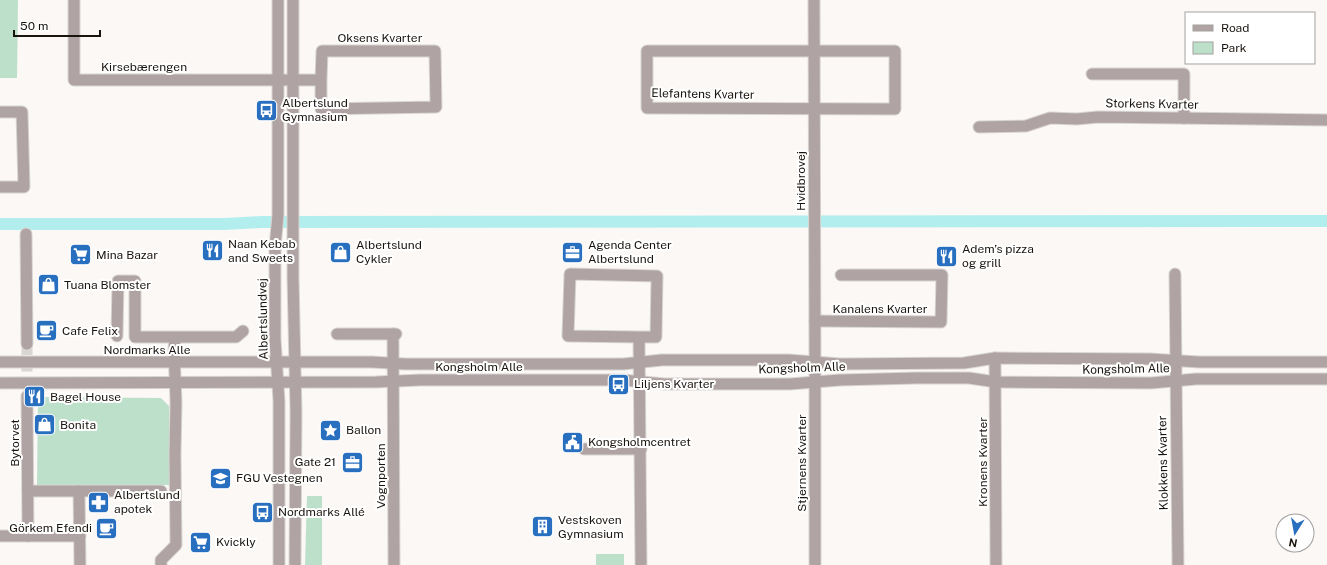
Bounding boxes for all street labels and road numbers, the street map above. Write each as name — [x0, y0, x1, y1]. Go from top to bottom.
street label: Oksens Kvarter — [338, 31, 423, 45]
street label: Kirsebærengen — [101, 60, 187, 74]
street label: Elefantens Kvarter — [651, 86, 755, 102]
street label: Storkens Kvarter — [1105, 96, 1199, 112]
street label: Hvidbrovej — [794, 151, 808, 211]
street label: Albertslundvej — [255, 278, 271, 360]
street label: Kanalens Kvarter — [833, 302, 928, 316]
street label: Nordmarks Alle — [104, 343, 191, 357]
street label: Kongsholm Alle — [758, 359, 846, 377]
street label: Kongsholm Alle — [435, 360, 523, 374]
street label: Kongsholm Alle — [1082, 361, 1170, 377]
street label: Stjernens Kvarter — [795, 414, 809, 512]
street label: Klokkens Kvarter — [1155, 415, 1171, 511]
street label: Kronens Kvarter — [976, 417, 990, 507]
street label: Bytorvet — [8, 419, 22, 467]
street label: Vognporten — [374, 443, 388, 509]

